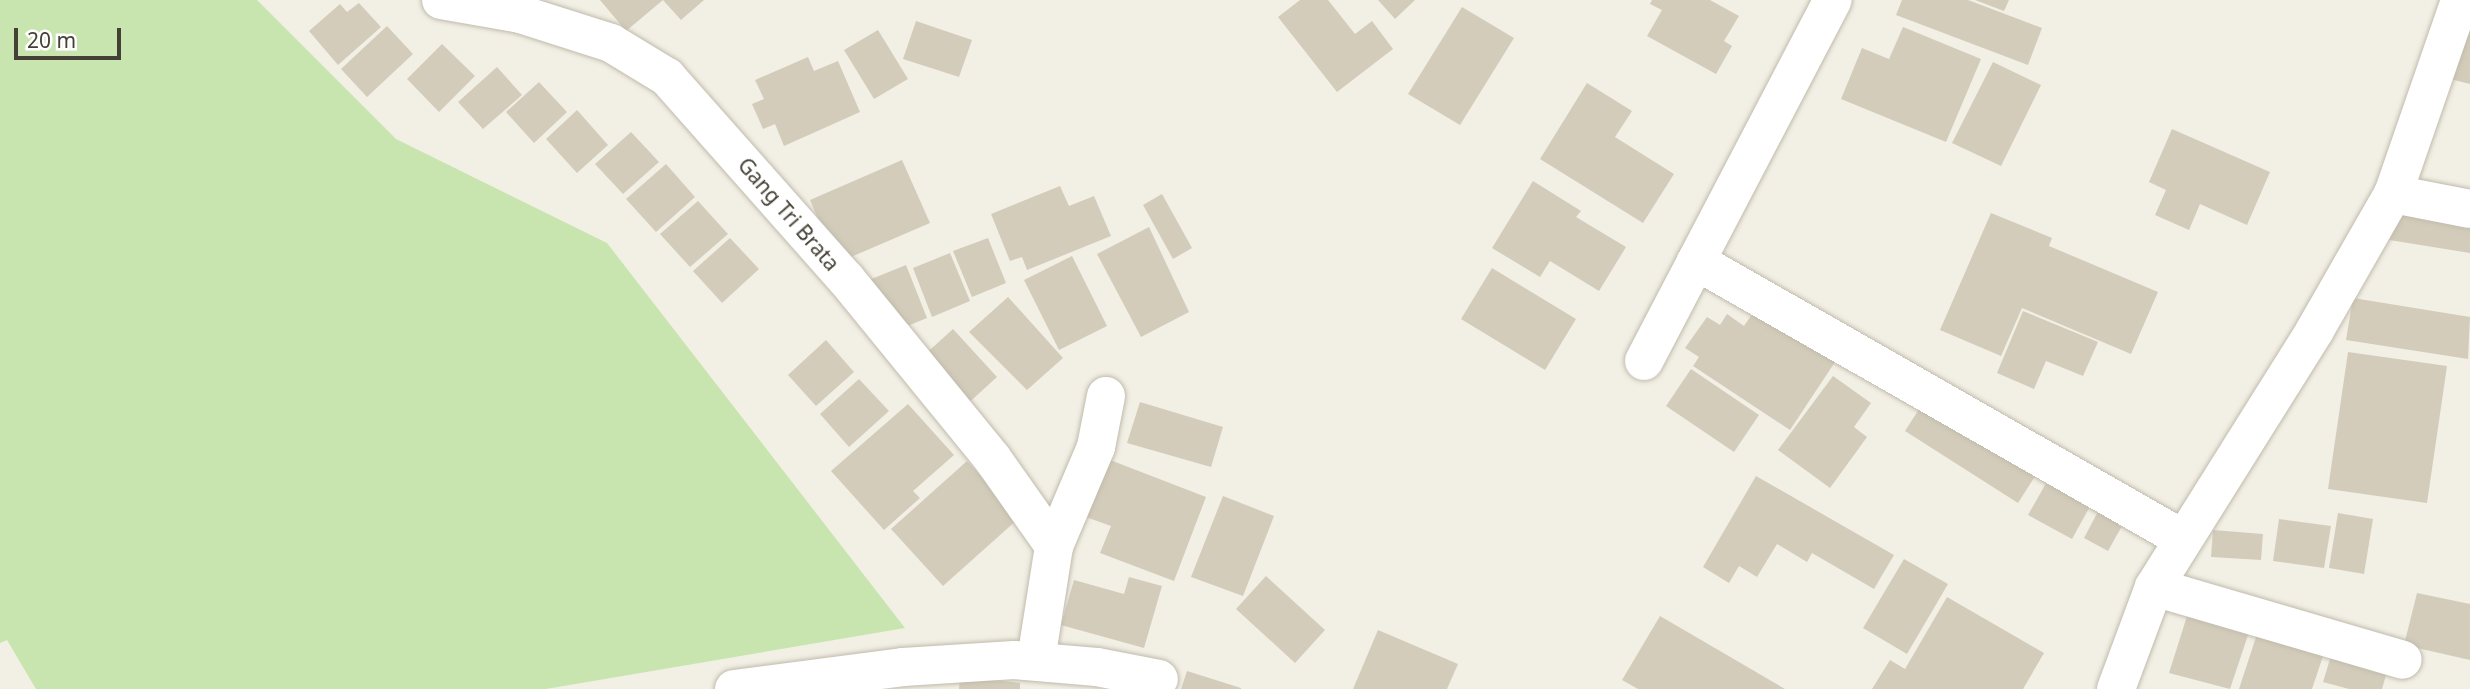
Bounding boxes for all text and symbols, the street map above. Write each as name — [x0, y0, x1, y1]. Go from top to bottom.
scale bar — [18, 14, 124, 58]
text: 20 m — [27, 26, 76, 54]
street label: Gang Tri Brata — [733, 152, 845, 276]

